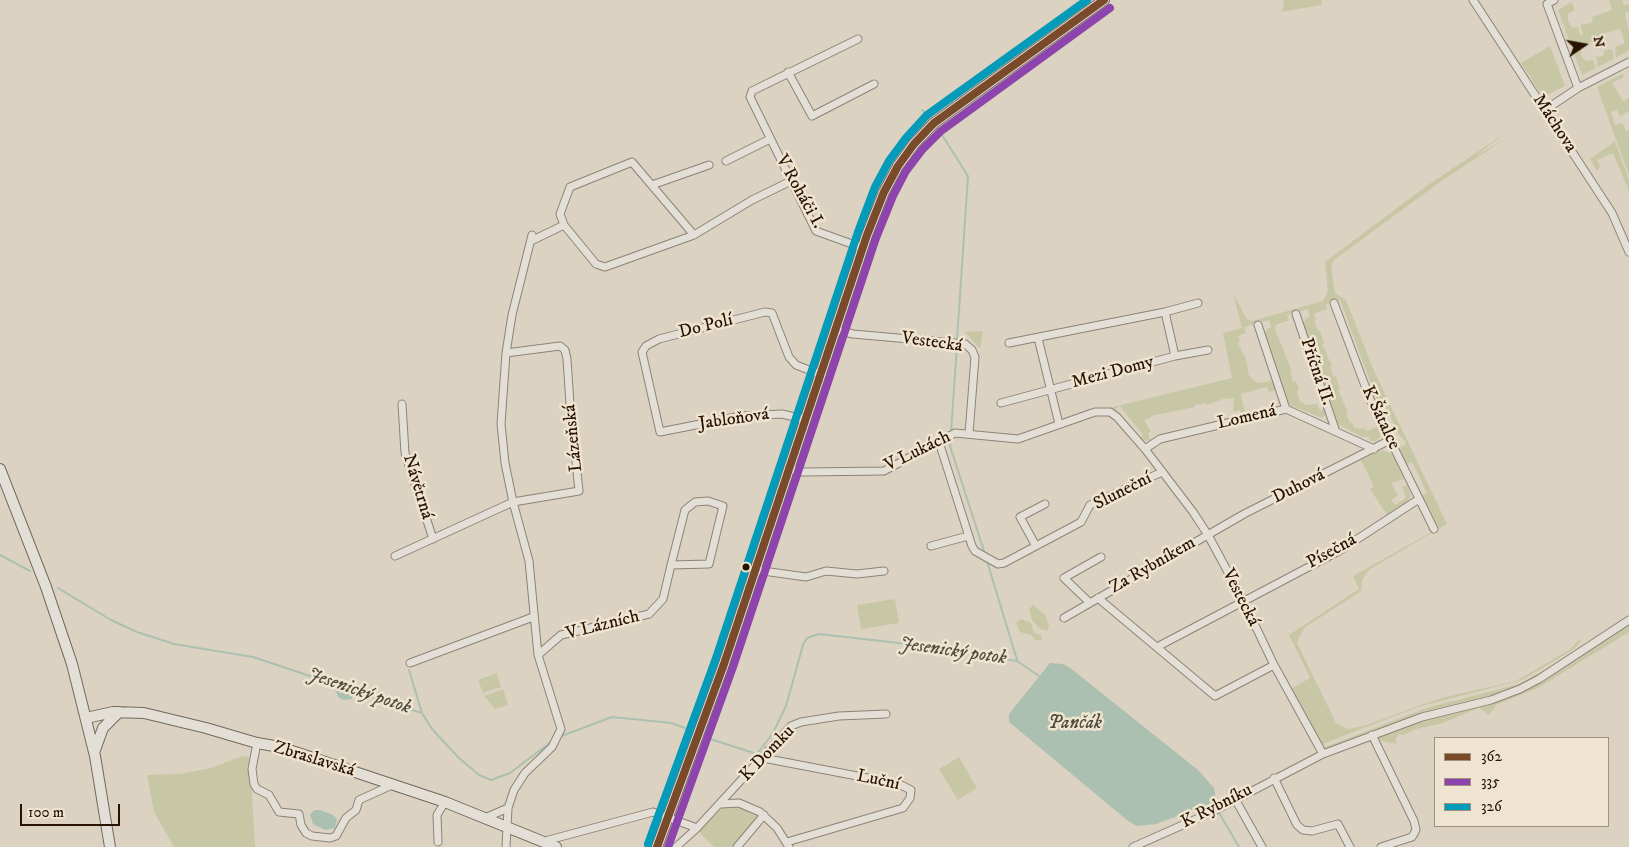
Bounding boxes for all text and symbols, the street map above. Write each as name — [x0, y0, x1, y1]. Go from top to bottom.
north arrow — [1559, 20, 1609, 70]
text: N — [1589, 34, 1609, 49]
street label: Máchova — [1527, 91, 1581, 157]
street label: V Roháči I. — [770, 151, 828, 233]
street label: Do Polí — [677, 310, 735, 344]
street label: Vestecká — [900, 328, 964, 358]
street label: Příčná II. — [1294, 336, 1338, 408]
street label: Mezi Domy — [1070, 352, 1156, 394]
street label: K Šátalce — [1356, 383, 1404, 453]
street label: Lomená — [1215, 401, 1279, 435]
street label: Lázeňská — [560, 403, 588, 473]
street label: Jabloňová — [698, 404, 770, 436]
street label: V Lukách — [882, 427, 954, 477]
street label: Návětrná — [397, 452, 437, 522]
street label: Duhová — [1269, 465, 1329, 509]
street label: Sluneční — [1090, 468, 1156, 516]
street label: Písečná — [1303, 530, 1361, 574]
street label: Za Rybníkem — [1106, 533, 1200, 599]
unlabelled marker — [741, 562, 751, 572]
street label: Vestecká — [1216, 566, 1264, 630]
street label: V Lázních — [564, 606, 642, 646]
water label: Jesenický potok — [898, 633, 1008, 671]
water label: Jesenický potok — [304, 664, 414, 720]
water label: Pančák — [1048, 713, 1102, 735]
street label: K Domku — [736, 721, 800, 787]
street label: Zbraslavská — [271, 737, 357, 783]
legend — [1434, 737, 1609, 827]
text: 362 — [1481, 747, 1502, 766]
street label: Luční — [854, 766, 902, 796]
text: 335 — [1481, 772, 1500, 791]
street label: K Rybníku — [1178, 780, 1256, 834]
scale bar — [22, 794, 122, 826]
text: 326 — [1481, 797, 1502, 816]
text: 100 m — [28, 803, 64, 822]

